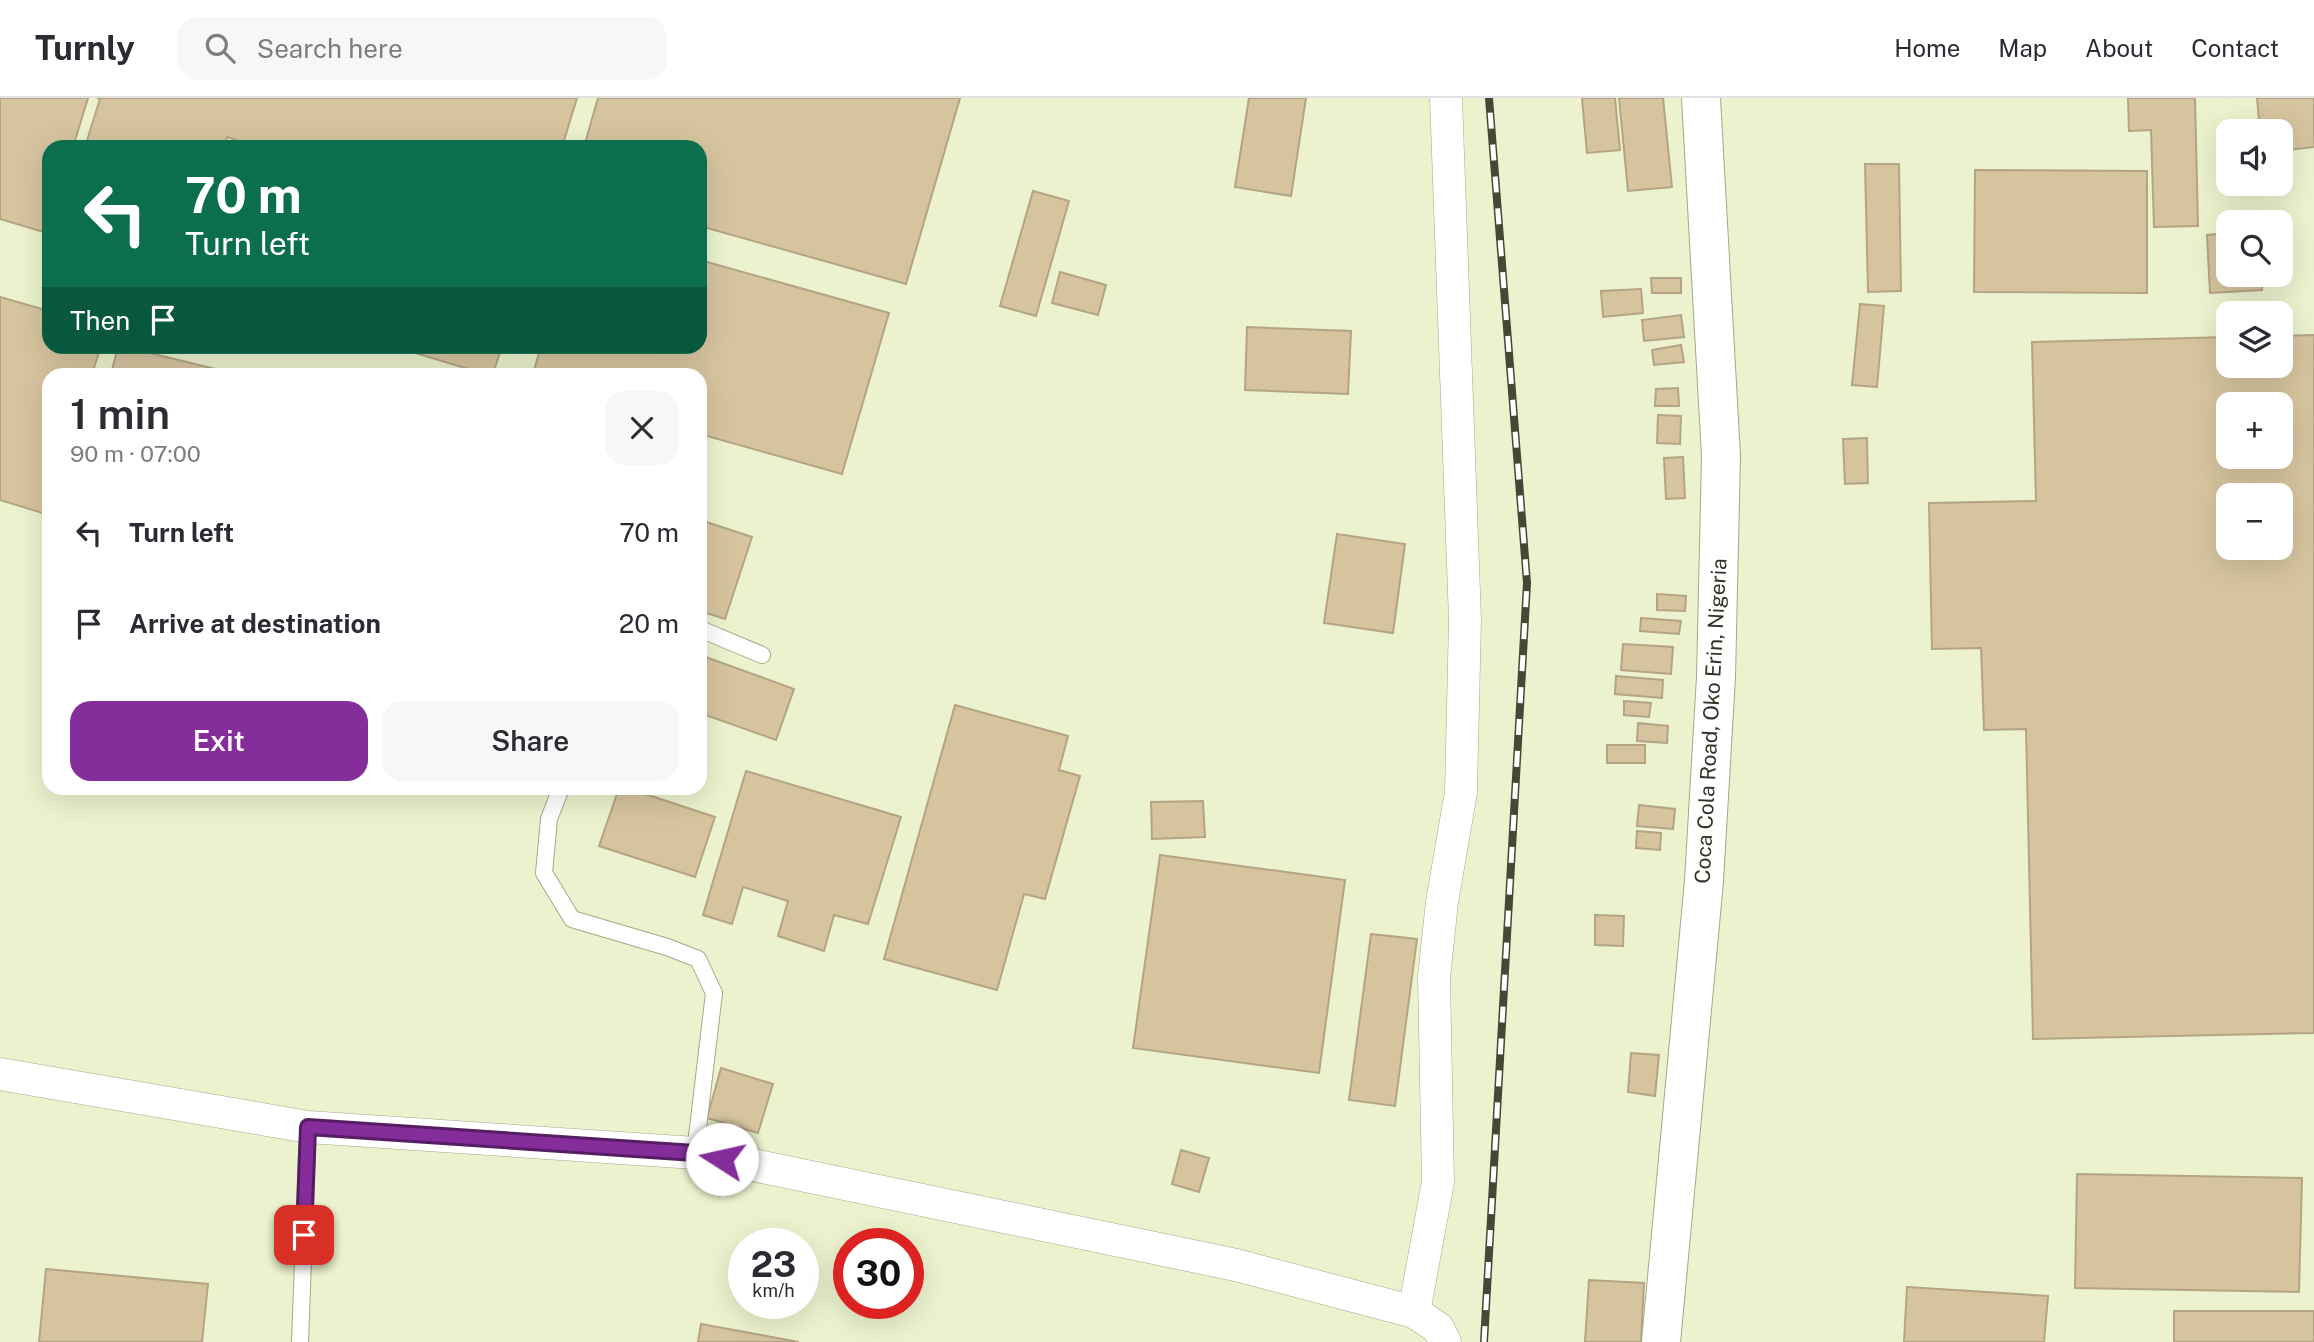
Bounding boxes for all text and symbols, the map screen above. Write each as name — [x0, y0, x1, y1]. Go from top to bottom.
search box — [177, 17, 667, 80]
text: Turnly — [35, 29, 135, 67]
icon: search — [201, 29, 239, 67]
text: Search here — [257, 33, 403, 64]
text: Home — [1894, 34, 1960, 62]
text: Map — [1998, 34, 2047, 62]
text: About — [2085, 34, 2153, 62]
text: Contact — [2191, 34, 2279, 62]
map controls — [2216, 119, 2293, 560]
button: sound — [2216, 119, 2293, 196]
text: 70 m — [185, 166, 302, 224]
icon: left — [70, 168, 161, 259]
button: search — [2216, 210, 2293, 287]
text: Turn left — [185, 225, 310, 262]
icon: arrive — [144, 301, 182, 339]
button: layers — [2216, 301, 2293, 378]
text: Then — [70, 305, 130, 336]
text: 1 min — [70, 389, 170, 438]
button: close — [605, 391, 679, 465]
button: + — [2216, 392, 2293, 469]
text: 90 m · 07:00 — [70, 440, 201, 467]
button: − — [2216, 483, 2293, 560]
icon: left — [70, 514, 108, 552]
text: Turn left — [129, 517, 234, 548]
text: 70 m — [619, 517, 679, 548]
street label: Coca Cola Road, Oko Erin, Nigeria — [1689, 558, 1732, 884]
icon: arrive — [70, 605, 108, 643]
text: Arrive at destination — [129, 608, 381, 639]
text: 20 m — [619, 608, 679, 639]
button: Exit — [70, 701, 368, 781]
button: Share — [382, 701, 679, 781]
position arrow — [685, 1122, 759, 1196]
pin — [274, 1205, 334, 1265]
icon: arrive — [285, 1216, 323, 1254]
speed limit sign: 30 — [833, 1228, 924, 1319]
text: 23 — [751, 1244, 796, 1285]
text: km/h — [752, 1280, 795, 1301]

